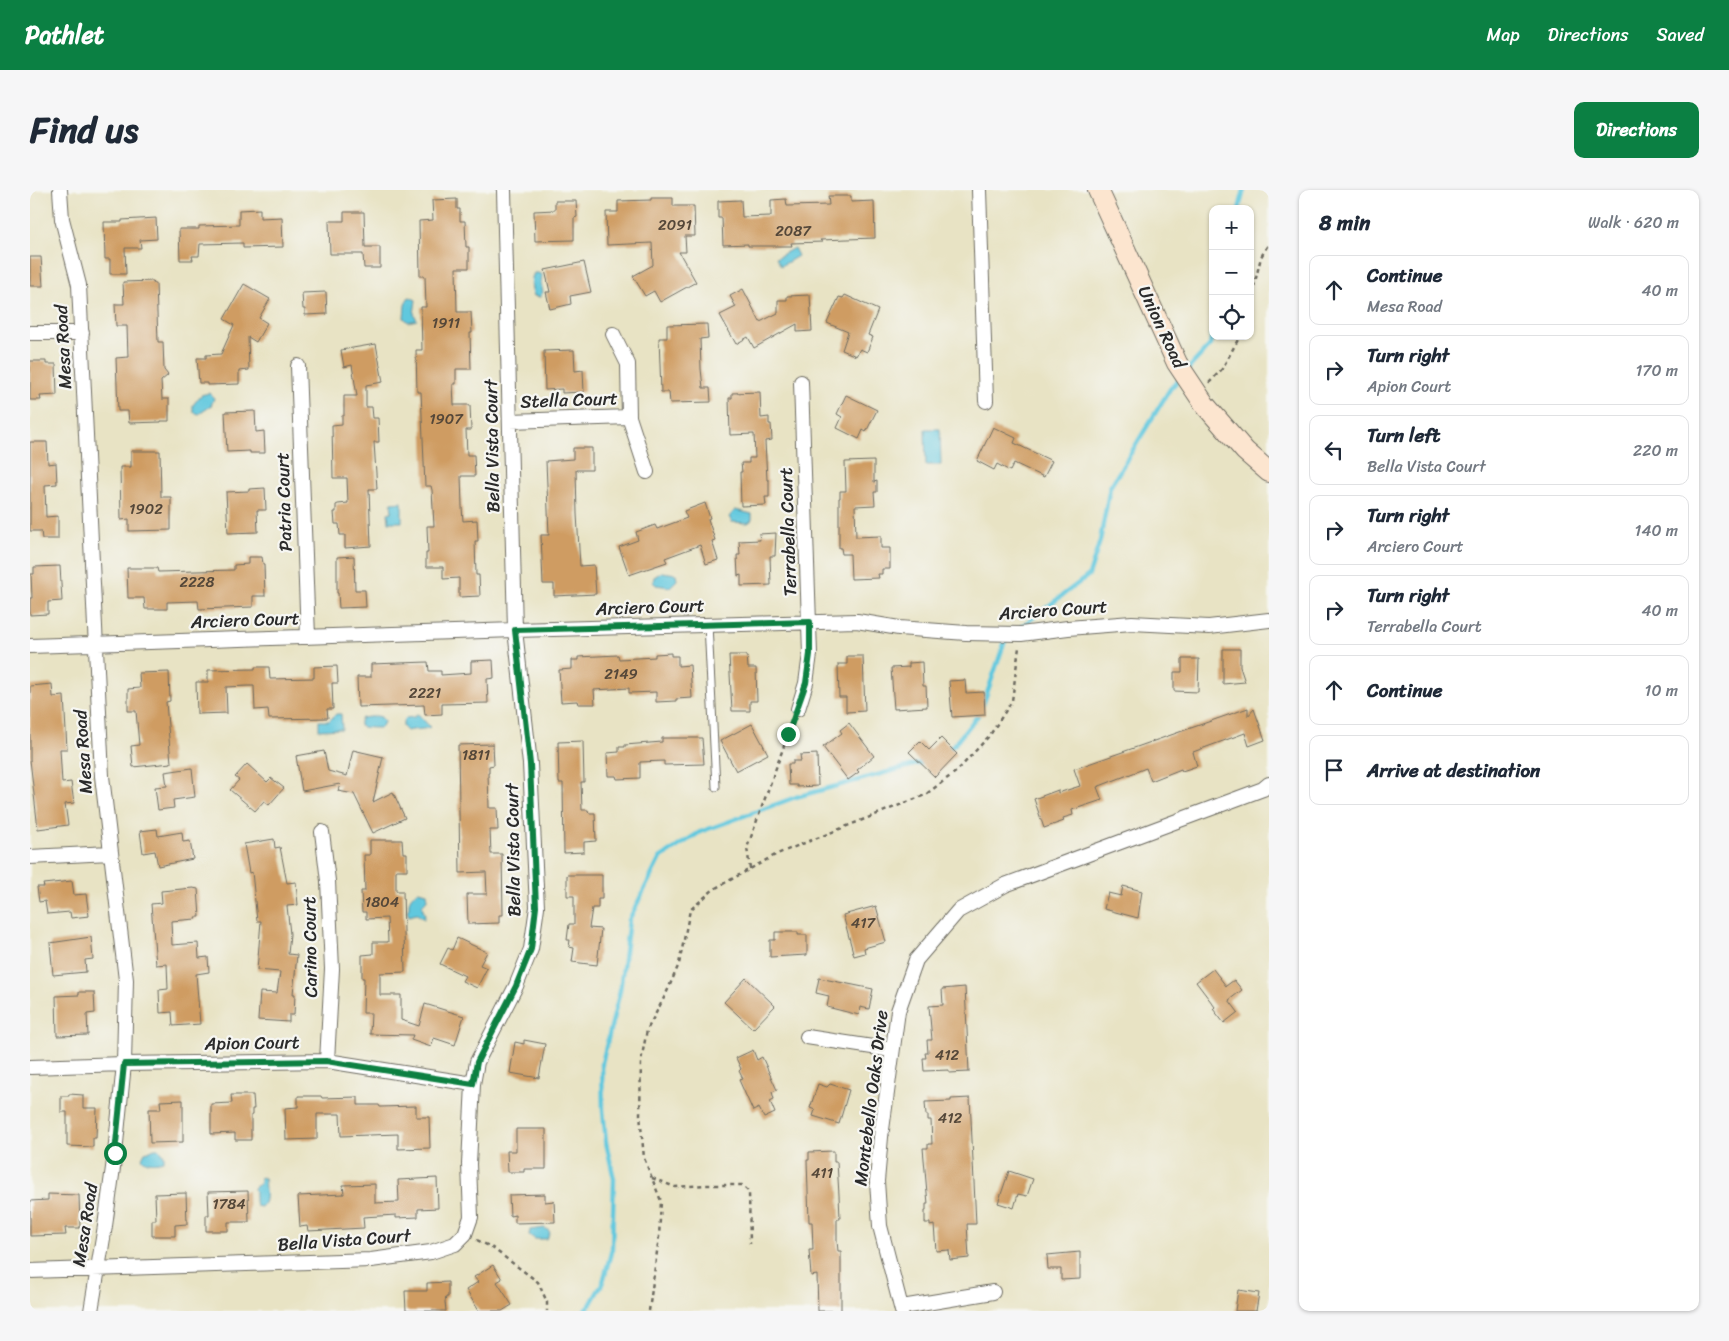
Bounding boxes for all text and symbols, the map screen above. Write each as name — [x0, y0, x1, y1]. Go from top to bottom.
text: Pathlet — [25, 14, 104, 56]
text: Map — [1487, 19, 1520, 51]
text: Directions — [1548, 19, 1629, 51]
text: Saved — [1657, 19, 1704, 51]
text: Find us — [30, 99, 138, 161]
button: Directions — [1574, 102, 1699, 158]
text: 8 min — [1319, 204, 1370, 242]
map controls — [1209, 205, 1254, 340]
button: + — [1209, 205, 1254, 250]
text: Walk · 620 m — [1588, 208, 1679, 237]
house number: 2091 — [658, 212, 692, 238]
house number: 2087 — [775, 218, 812, 244]
button: − — [1209, 250, 1254, 295]
text: Continue — [1367, 259, 1443, 292]
icon: ahead — [1320, 276, 1348, 304]
text: 40 m — [1641, 276, 1678, 305]
street label: Union Road — [1129, 280, 1196, 375]
text: Mesa Road — [1367, 292, 1442, 321]
button: locate — [1209, 295, 1254, 340]
street label: Mesa Road — [45, 303, 81, 390]
house number: 1911 — [432, 310, 460, 336]
text: Turn right — [1367, 339, 1449, 372]
icon: right — [1320, 356, 1348, 384]
text: 170 m — [1635, 356, 1678, 385]
text: Apion Court — [1367, 372, 1451, 401]
street label: Bella Vista Court — [475, 378, 509, 513]
street label: Stella Court — [520, 382, 618, 418]
house number: 1907 — [429, 406, 464, 432]
text: Turn left — [1367, 419, 1440, 452]
icon: left — [1320, 436, 1348, 464]
text: 220 m — [1633, 436, 1678, 465]
street label: Patria Court — [266, 452, 302, 552]
text: Bella Vista Court — [1367, 452, 1486, 481]
street label: Terrabella Court — [770, 467, 806, 597]
house number: 1902 — [129, 496, 163, 522]
text: Turn right — [1367, 499, 1449, 532]
icon: right — [1320, 516, 1348, 544]
text: 140 m — [1635, 516, 1678, 545]
text: Arciero Court — [1367, 532, 1464, 561]
house number: 2228 — [179, 569, 215, 595]
text: Turn right — [1367, 579, 1449, 612]
street label: Arciero Court — [594, 589, 705, 625]
street label: Arciero Court — [997, 590, 1108, 630]
icon: right — [1320, 596, 1348, 624]
text: 40 m — [1641, 596, 1678, 625]
street label: Arciero Court — [189, 602, 300, 638]
text: Terrabella Court — [1367, 612, 1482, 641]
house number: 2149 — [604, 661, 638, 687]
text: Continue — [1367, 674, 1443, 707]
icon: ahead — [1320, 676, 1348, 704]
text: 10 m — [1645, 676, 1678, 705]
house number: 2221 — [409, 680, 441, 706]
street label: Mesa Road — [64, 707, 102, 795]
route end — [777, 723, 800, 746]
house number: 1811 — [462, 742, 490, 768]
text: Arrive at destination — [1367, 754, 1540, 787]
icon: arrive — [1320, 756, 1348, 784]
street label: Bella Vista Court — [496, 782, 530, 917]
house number: 1804 — [365, 889, 399, 915]
street label: Carino Court — [293, 896, 327, 998]
house number: 417 — [851, 910, 877, 936]
street label: Montebello Oaks Drive — [844, 1008, 898, 1188]
street label: Apion Court — [203, 1026, 300, 1060]
house number: 412 — [935, 1042, 960, 1068]
house number: 412 — [938, 1105, 963, 1131]
route start — [104, 1142, 127, 1165]
house number: 411 — [811, 1160, 833, 1186]
street label: Mesa Road — [63, 1179, 108, 1269]
house number: 1784 — [212, 1191, 246, 1217]
street label: Bella Vista Court — [276, 1219, 412, 1261]

